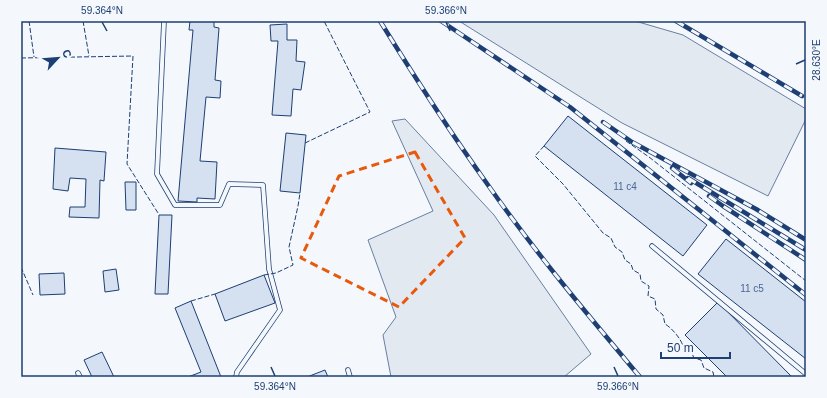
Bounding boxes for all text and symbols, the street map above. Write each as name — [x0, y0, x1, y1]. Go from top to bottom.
text: 59.364°N — [81, 5, 123, 16]
text: 59.366°N — [425, 5, 467, 16]
north arrow — [38, 38, 78, 78]
text: 28.630°E — [811, 39, 822, 81]
text: С — [60, 47, 74, 60]
house number: 11 с4 — [613, 181, 637, 192]
house number: 11 с5 — [740, 283, 764, 294]
scale bar — [661, 334, 730, 360]
text: 50 m — [667, 341, 694, 355]
text: 59.364°N — [254, 381, 296, 392]
text: 59.366°N — [597, 381, 639, 392]

